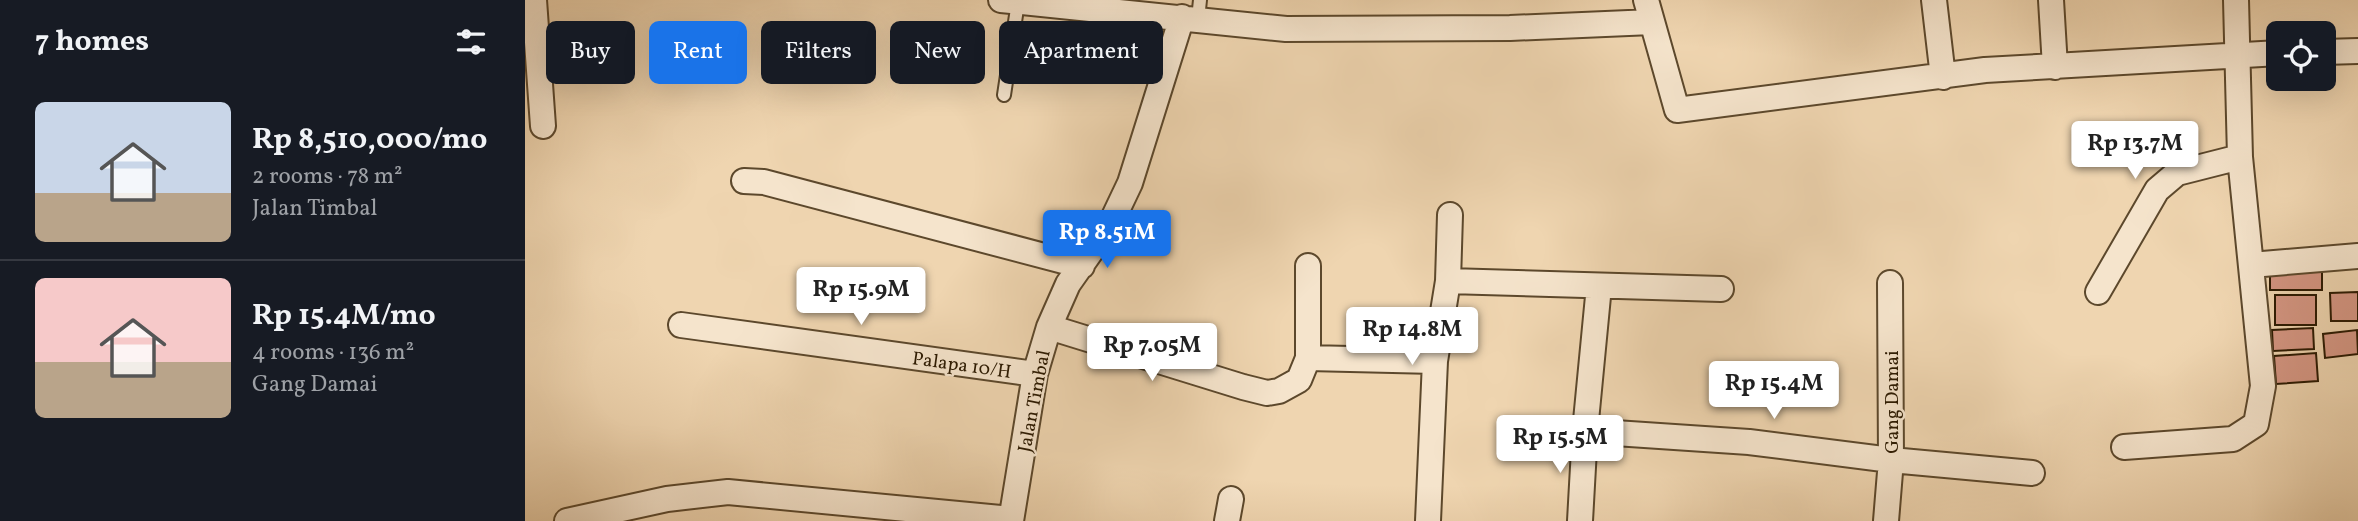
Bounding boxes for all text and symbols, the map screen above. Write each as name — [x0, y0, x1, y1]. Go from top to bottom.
text: 7 homes — [35, 21, 149, 63]
chip: Buy — [546, 21, 635, 84]
chip: Rent — [649, 21, 747, 84]
chip: Filters — [761, 21, 876, 84]
chip: New — [890, 21, 985, 84]
chip: Apartment — [999, 21, 1163, 84]
map controls — [2266, 21, 2336, 91]
button: locate — [2266, 21, 2336, 91]
icon: filters — [452, 23, 490, 61]
text: Rp 8,510,000/mo — [252, 119, 487, 161]
pin: Rp 13.7M — [2063, 122, 2207, 181]
text: Rp 13.7M — [2087, 128, 2183, 160]
icon: home — [91, 130, 175, 214]
text: 2 rooms · 78 m² — [252, 161, 403, 193]
text: Jalan Timbal — [252, 193, 378, 225]
pin: Rp 8.51M — [1035, 210, 1179, 270]
text: Rp 8.51M — [1059, 217, 1155, 249]
pin: Rp 15.9M — [789, 268, 933, 327]
text: Rp 15.9M — [812, 274, 910, 306]
text: Rp 15.4M/mo — [252, 295, 436, 337]
icon: home — [91, 306, 175, 390]
pin: Rp 14.8M — [1340, 308, 1484, 367]
text: Rp 14.8M — [1362, 314, 1462, 346]
pin: Rp 7.05M — [1080, 324, 1224, 383]
text: Rp 7.05M — [1103, 330, 1201, 362]
text: 4 rooms · 136 m² — [252, 337, 414, 369]
street label: Palapa 10/H — [910, 346, 1013, 386]
street label: Jalan Timbal — [1012, 348, 1058, 455]
street label: Gang Damai — [1880, 350, 1906, 454]
pin: Rp 15.4M — [1702, 362, 1846, 421]
text: Rp 15.4M — [1725, 368, 1823, 400]
text: Gang Damai — [252, 369, 377, 401]
pin: Rp 15.5M — [1488, 416, 1632, 475]
text: Rp 15.5M — [1512, 422, 1608, 454]

